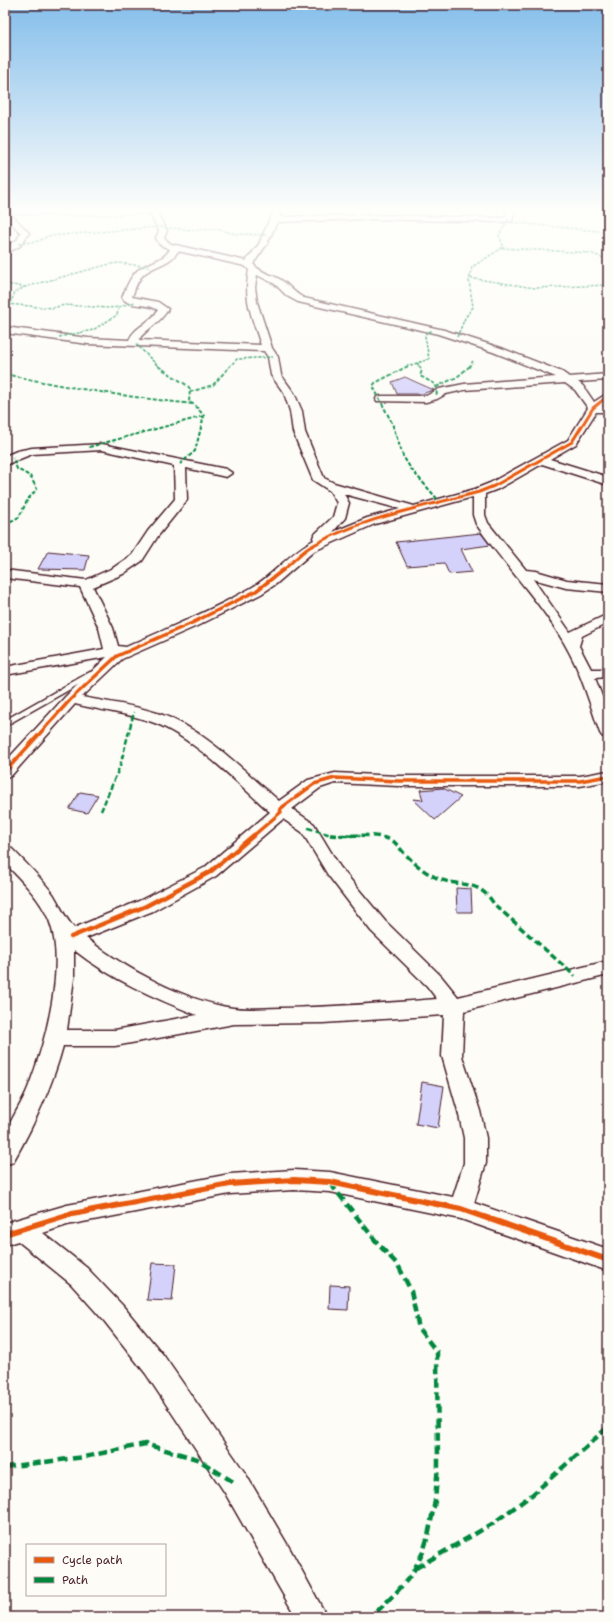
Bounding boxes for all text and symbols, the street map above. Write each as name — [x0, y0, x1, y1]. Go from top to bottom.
legend — [26, 1544, 166, 1596]
text: Cycle path — [62, 1552, 123, 1568]
text: Path — [62, 1572, 88, 1588]

